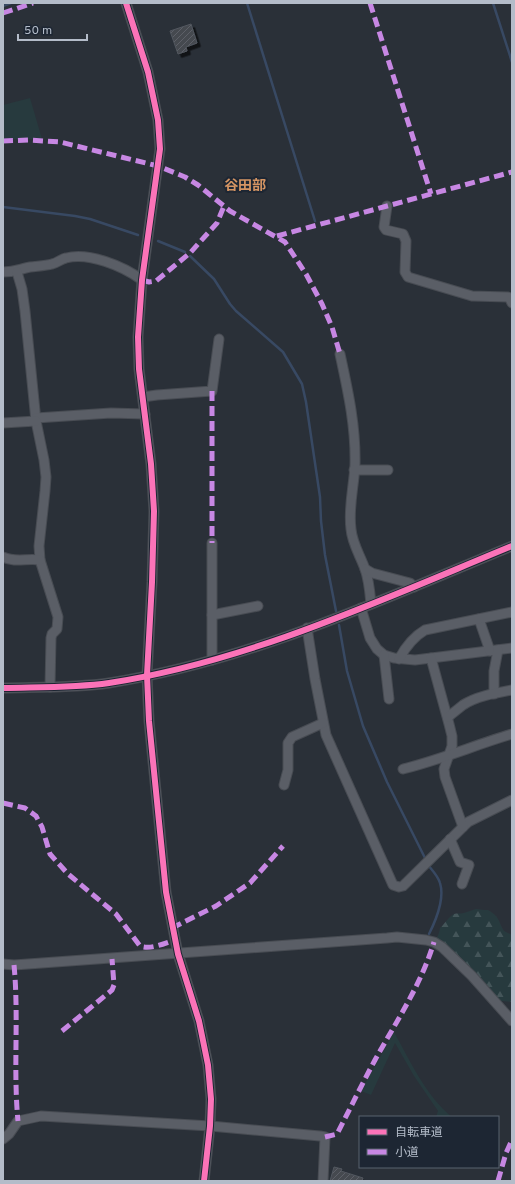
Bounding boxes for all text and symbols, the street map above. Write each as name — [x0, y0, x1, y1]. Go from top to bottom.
scale bar — [18, 16, 87, 42]
text: 50 m — [24, 23, 52, 39]
district label: 谷田部 — [224, 178, 266, 195]
legend — [359, 1116, 499, 1168]
text: 自転車道 — [395, 1125, 443, 1141]
text: 小道 — [395, 1145, 419, 1161]

